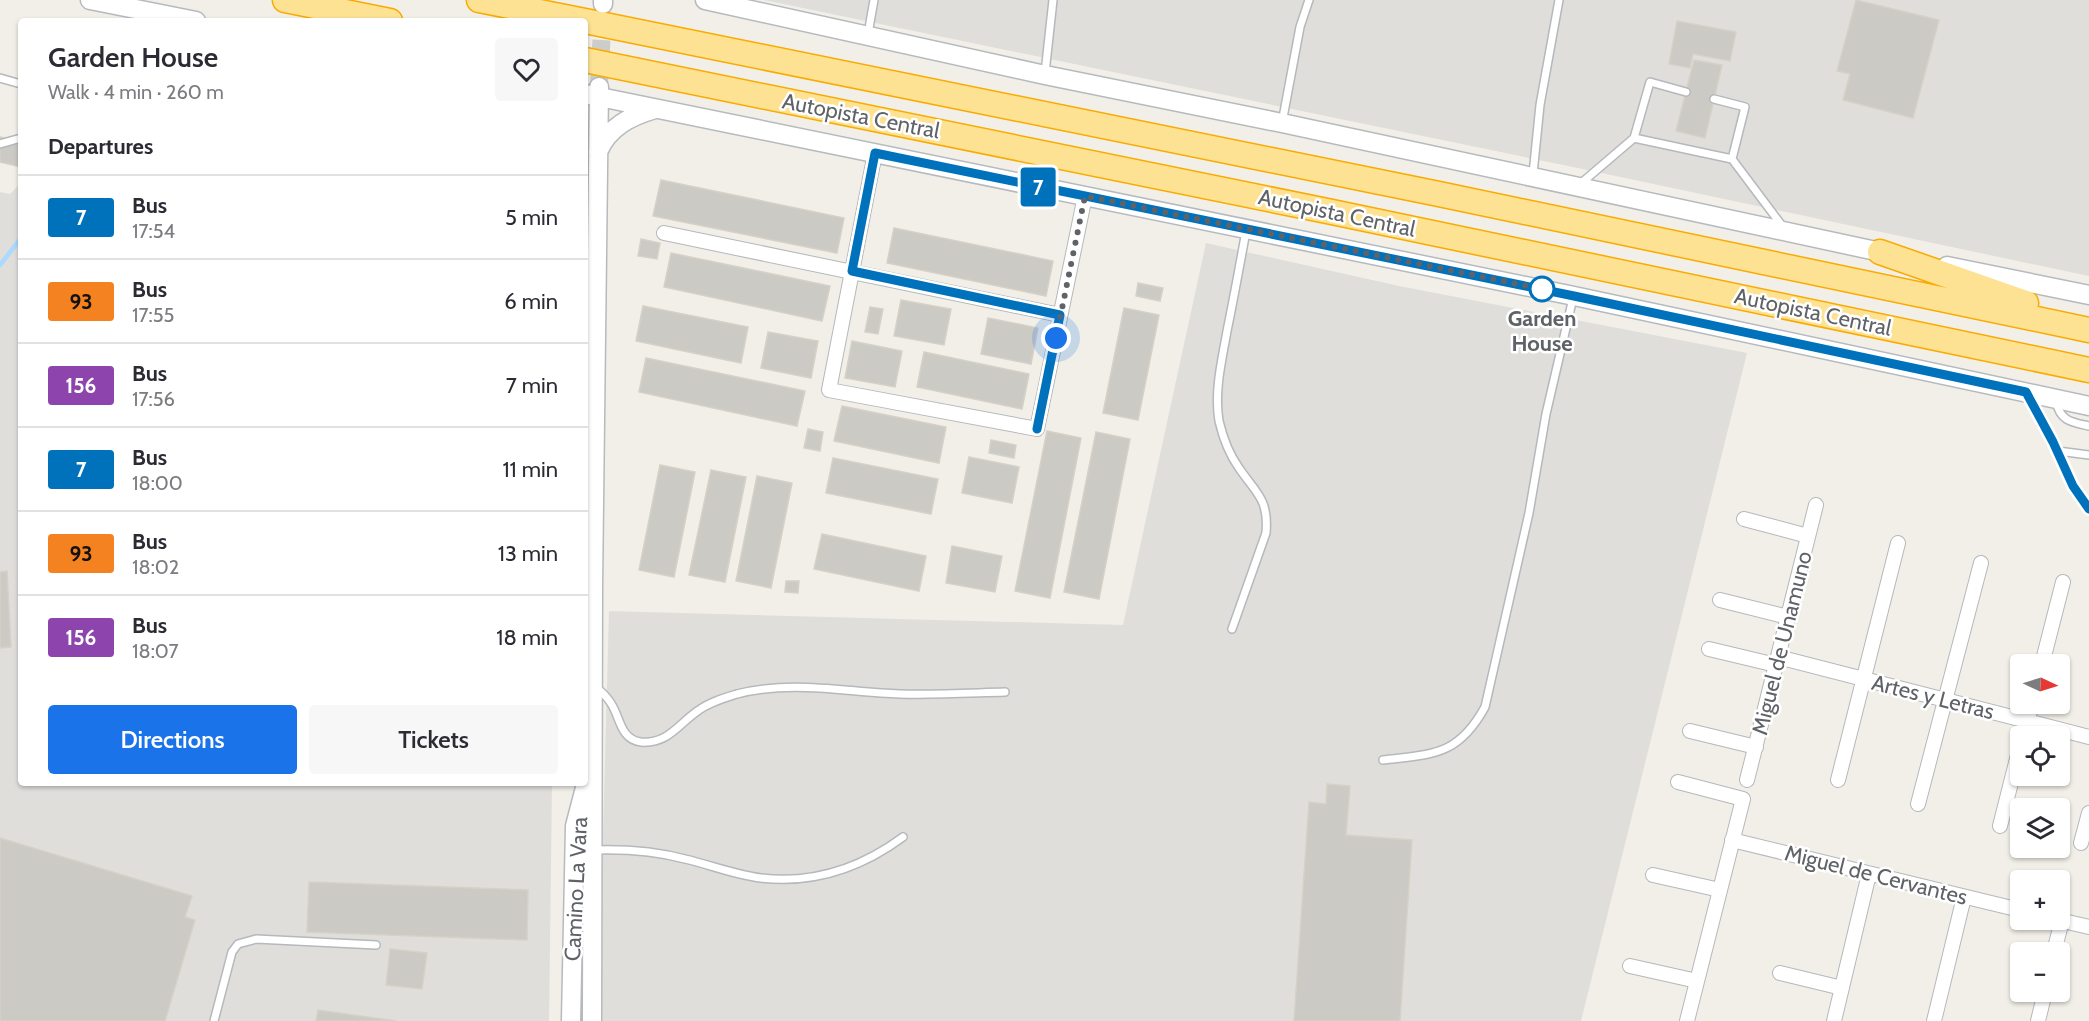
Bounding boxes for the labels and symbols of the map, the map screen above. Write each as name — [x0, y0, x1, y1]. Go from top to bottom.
street label: Autopista Central — [780, 88, 943, 145]
line badge: 7 — [1018, 168, 1058, 207]
street label: Autopista Central — [1256, 183, 1419, 243]
marker: Garden House — [1529, 276, 1555, 302]
street label: Autopista Central — [1732, 282, 1895, 342]
place label: Garden House — [1508, 305, 1576, 357]
your location — [1041, 323, 1071, 353]
street label: Miguel de Unamuno — [1746, 548, 1818, 738]
north arrow — [2010, 654, 2070, 714]
street label: Artes y Letras — [1869, 669, 1997, 725]
street label: Camino La Vara — [559, 816, 593, 962]
street label: Miguel de Cervantes — [1782, 839, 1970, 911]

